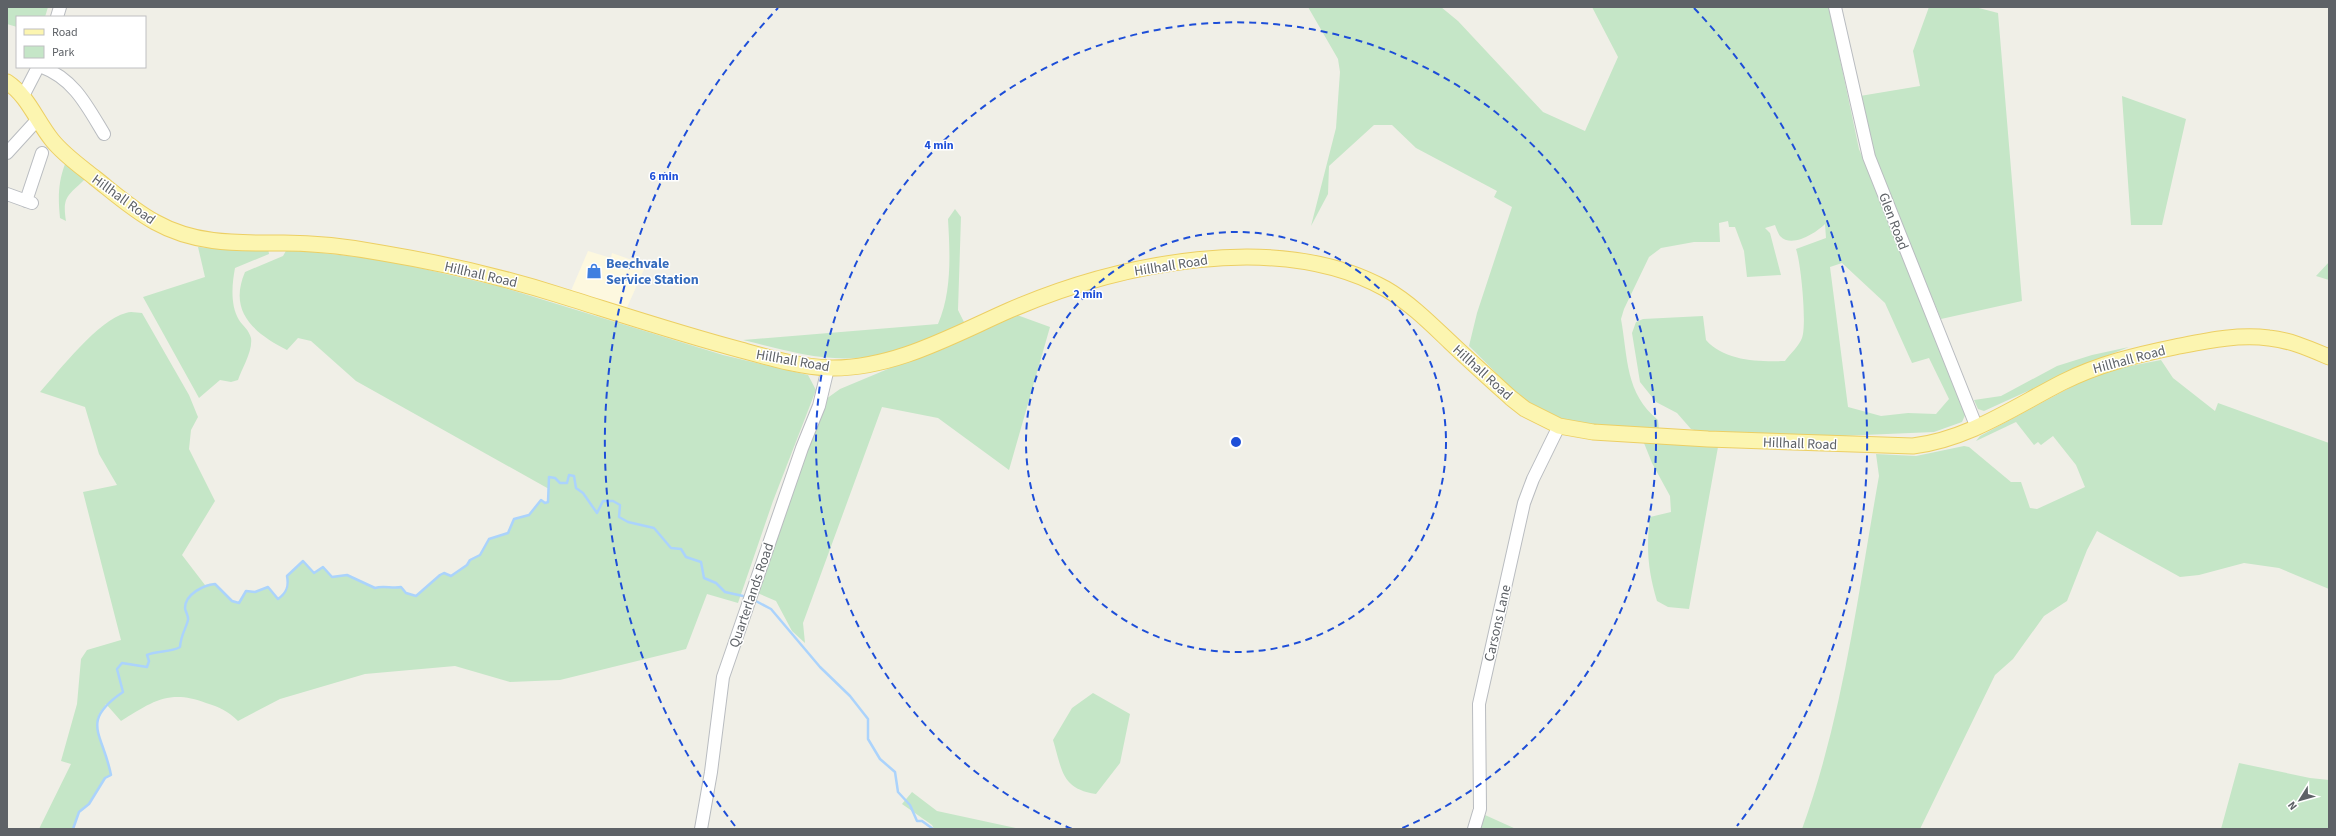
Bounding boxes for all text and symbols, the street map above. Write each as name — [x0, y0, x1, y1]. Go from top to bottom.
legend — [16, 16, 146, 68]
text: Road — [52, 24, 78, 41]
text: Park — [52, 44, 74, 61]
text: 4 min — [924, 137, 954, 154]
text: 6 min — [649, 168, 679, 185]
street label: Hillhall Road — [87, 170, 159, 230]
street label: Glen Road — [1873, 190, 1913, 253]
street label: Hillhall Road — [1133, 250, 1209, 282]
place label: Beechvale Service Station — [606, 254, 699, 290]
street label: Hillhall Road — [442, 257, 519, 293]
shop icon: Beechvale Service Station — [585, 262, 603, 280]
text: 2 min — [1073, 286, 1103, 303]
street label: Hillhall Road — [1448, 340, 1517, 405]
street label: Hillhall Road — [2091, 341, 2168, 379]
street label: Hillhall Road — [754, 345, 831, 377]
street label: Hillhall Road — [1762, 433, 1837, 455]
centre of rings — [1229, 435, 1243, 449]
street label: Quarterlands Road — [725, 540, 779, 651]
street label: Carsons Lane — [1479, 583, 1517, 664]
north arrow — [2280, 780, 2320, 820]
text: N — [2284, 798, 2301, 813]

